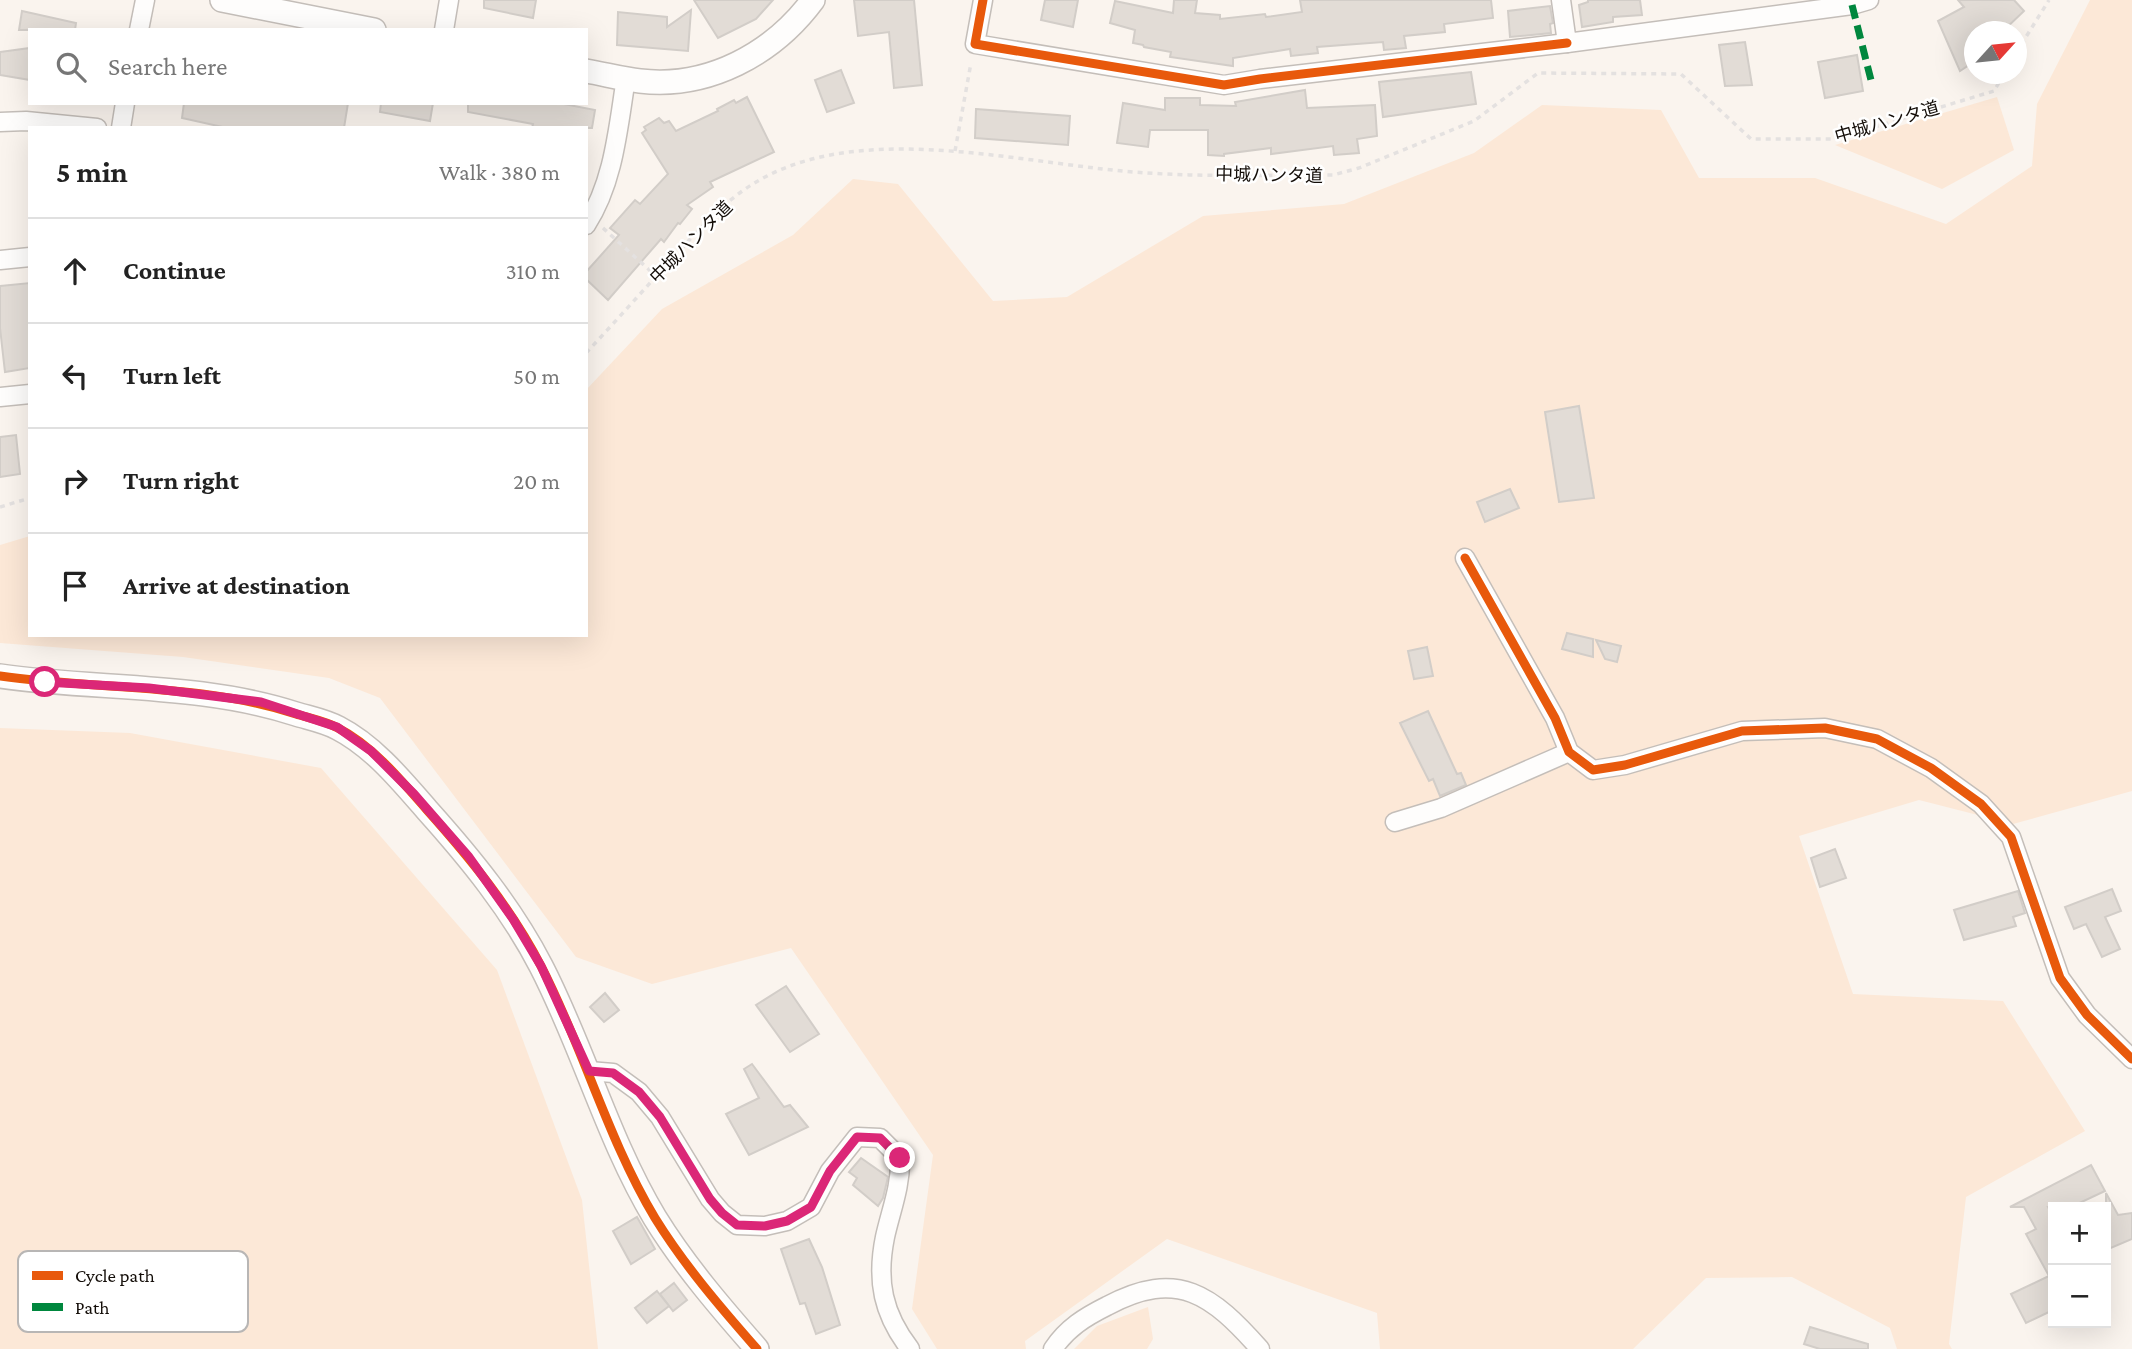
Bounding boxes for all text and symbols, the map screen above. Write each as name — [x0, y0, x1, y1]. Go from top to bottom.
north arrow — [1964, 21, 2027, 84]
search box — [28, 28, 588, 105]
icon: search — [52, 48, 90, 86]
text: Search here — [108, 52, 227, 81]
street label: 中城ハンタ道 — [1832, 98, 1942, 146]
text: 5 min — [56, 155, 128, 188]
text: Walk · 380 m — [439, 159, 560, 185]
street label: 中城ハンタ道 — [1215, 164, 1323, 186]
street label: 中城ハンタ道 — [646, 197, 736, 287]
icon: ahead — [56, 252, 94, 290]
text: Continue — [123, 256, 226, 285]
text: 310 m — [506, 258, 560, 284]
icon: left — [56, 357, 94, 395]
text: Turn left — [123, 361, 221, 390]
text: 50 m — [513, 363, 560, 389]
icon: right — [56, 462, 94, 500]
text: Turn right — [123, 466, 239, 495]
text: 20 m — [513, 468, 560, 494]
icon: arrive — [56, 567, 94, 605]
text: Arrive at destination — [123, 571, 350, 600]
route start — [29, 666, 60, 697]
route end — [884, 1142, 915, 1173]
map controls — [2048, 1202, 2111, 1328]
button: + — [2048, 1202, 2111, 1265]
legend — [18, 1251, 248, 1332]
text: Cycle path — [75, 1265, 155, 1286]
button: − — [2048, 1265, 2111, 1328]
text: Path — [75, 1297, 110, 1318]

